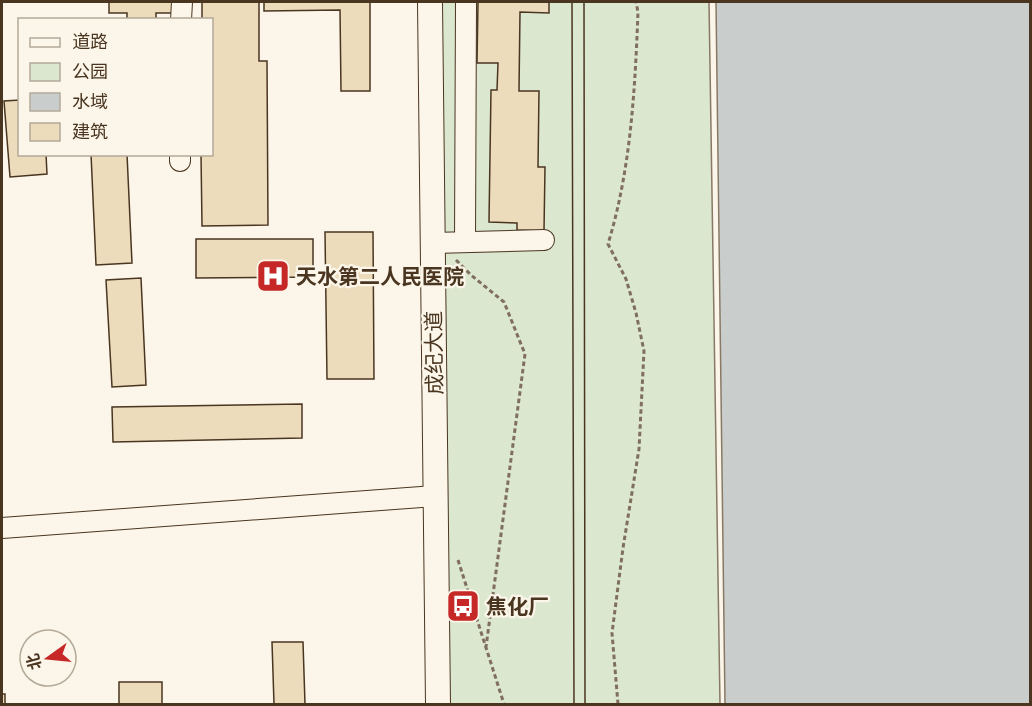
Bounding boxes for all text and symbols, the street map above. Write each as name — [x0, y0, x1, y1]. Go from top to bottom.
legend — [18, 18, 213, 156]
text: 道路 — [72, 31, 108, 52]
text: 公园 — [72, 61, 108, 82]
text: 水域 — [72, 91, 108, 112]
text: 建筑 — [72, 121, 108, 142]
hospital icon: 天水第二人民医院 — [255, 258, 291, 294]
place label: 天水第二人民医院 — [296, 264, 464, 289]
street label: 成纪大道 — [421, 311, 447, 395]
bus stop icon: 焦化厂 — [445, 588, 481, 624]
place label: 焦化厂 — [486, 594, 549, 619]
north arrow — [18, 628, 78, 688]
text: 北 — [23, 652, 45, 672]

